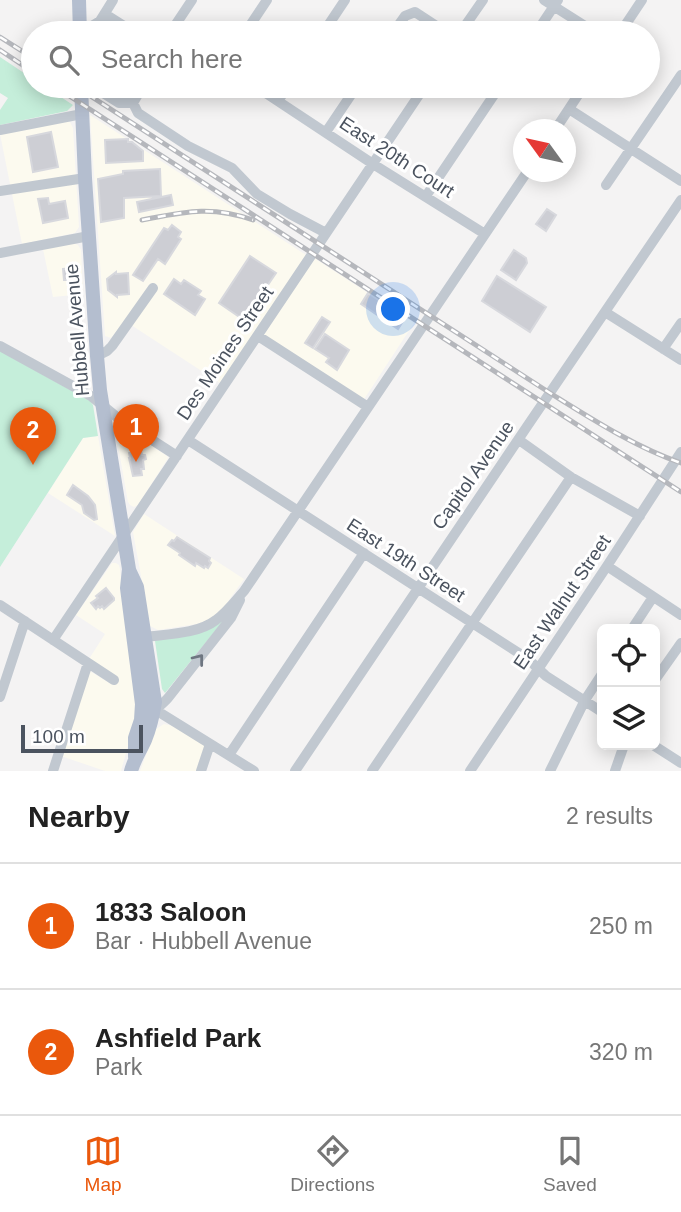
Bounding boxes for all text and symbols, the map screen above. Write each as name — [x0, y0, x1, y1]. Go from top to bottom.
search box — [21, 21, 660, 98]
icon: search — [45, 41, 83, 79]
text: Search here — [101, 44, 243, 74]
street label: East 20th Court — [336, 112, 459, 202]
north arrow — [513, 119, 576, 182]
street label: Hubbell Avenue — [61, 263, 93, 397]
street label: Des Moines Street — [173, 282, 278, 424]
your location — [376, 292, 410, 326]
pin: 1 — [113, 404, 159, 462]
pin: 2 — [10, 407, 56, 465]
street label: Capitol Avenue — [428, 417, 518, 533]
street label: East 19th Street — [343, 514, 469, 606]
street label: East Walnut Street — [509, 530, 615, 673]
map controls — [597, 624, 660, 750]
button: locate — [597, 624, 660, 687]
one-way arrow — [191, 654, 203, 667]
button: layers — [597, 687, 660, 750]
scale bar — [21, 722, 144, 754]
text: 100 m — [32, 726, 85, 747]
text: Nearby — [28, 800, 130, 833]
text: 2 results — [566, 803, 653, 829]
text: 1833 Saloon — [95, 897, 247, 927]
text: 1 — [45, 913, 57, 939]
text: 250 m — [589, 913, 653, 939]
text: Bar · Hubbell Avenue — [95, 928, 312, 954]
text: Ashfield Park — [95, 1023, 261, 1053]
text: 2 — [45, 1039, 57, 1065]
text: 320 m — [589, 1039, 653, 1065]
text: Park — [95, 1054, 142, 1080]
tab: Map — [84, 1132, 122, 1196]
tab: Directions — [290, 1132, 375, 1196]
tab: Saved — [543, 1132, 597, 1196]

